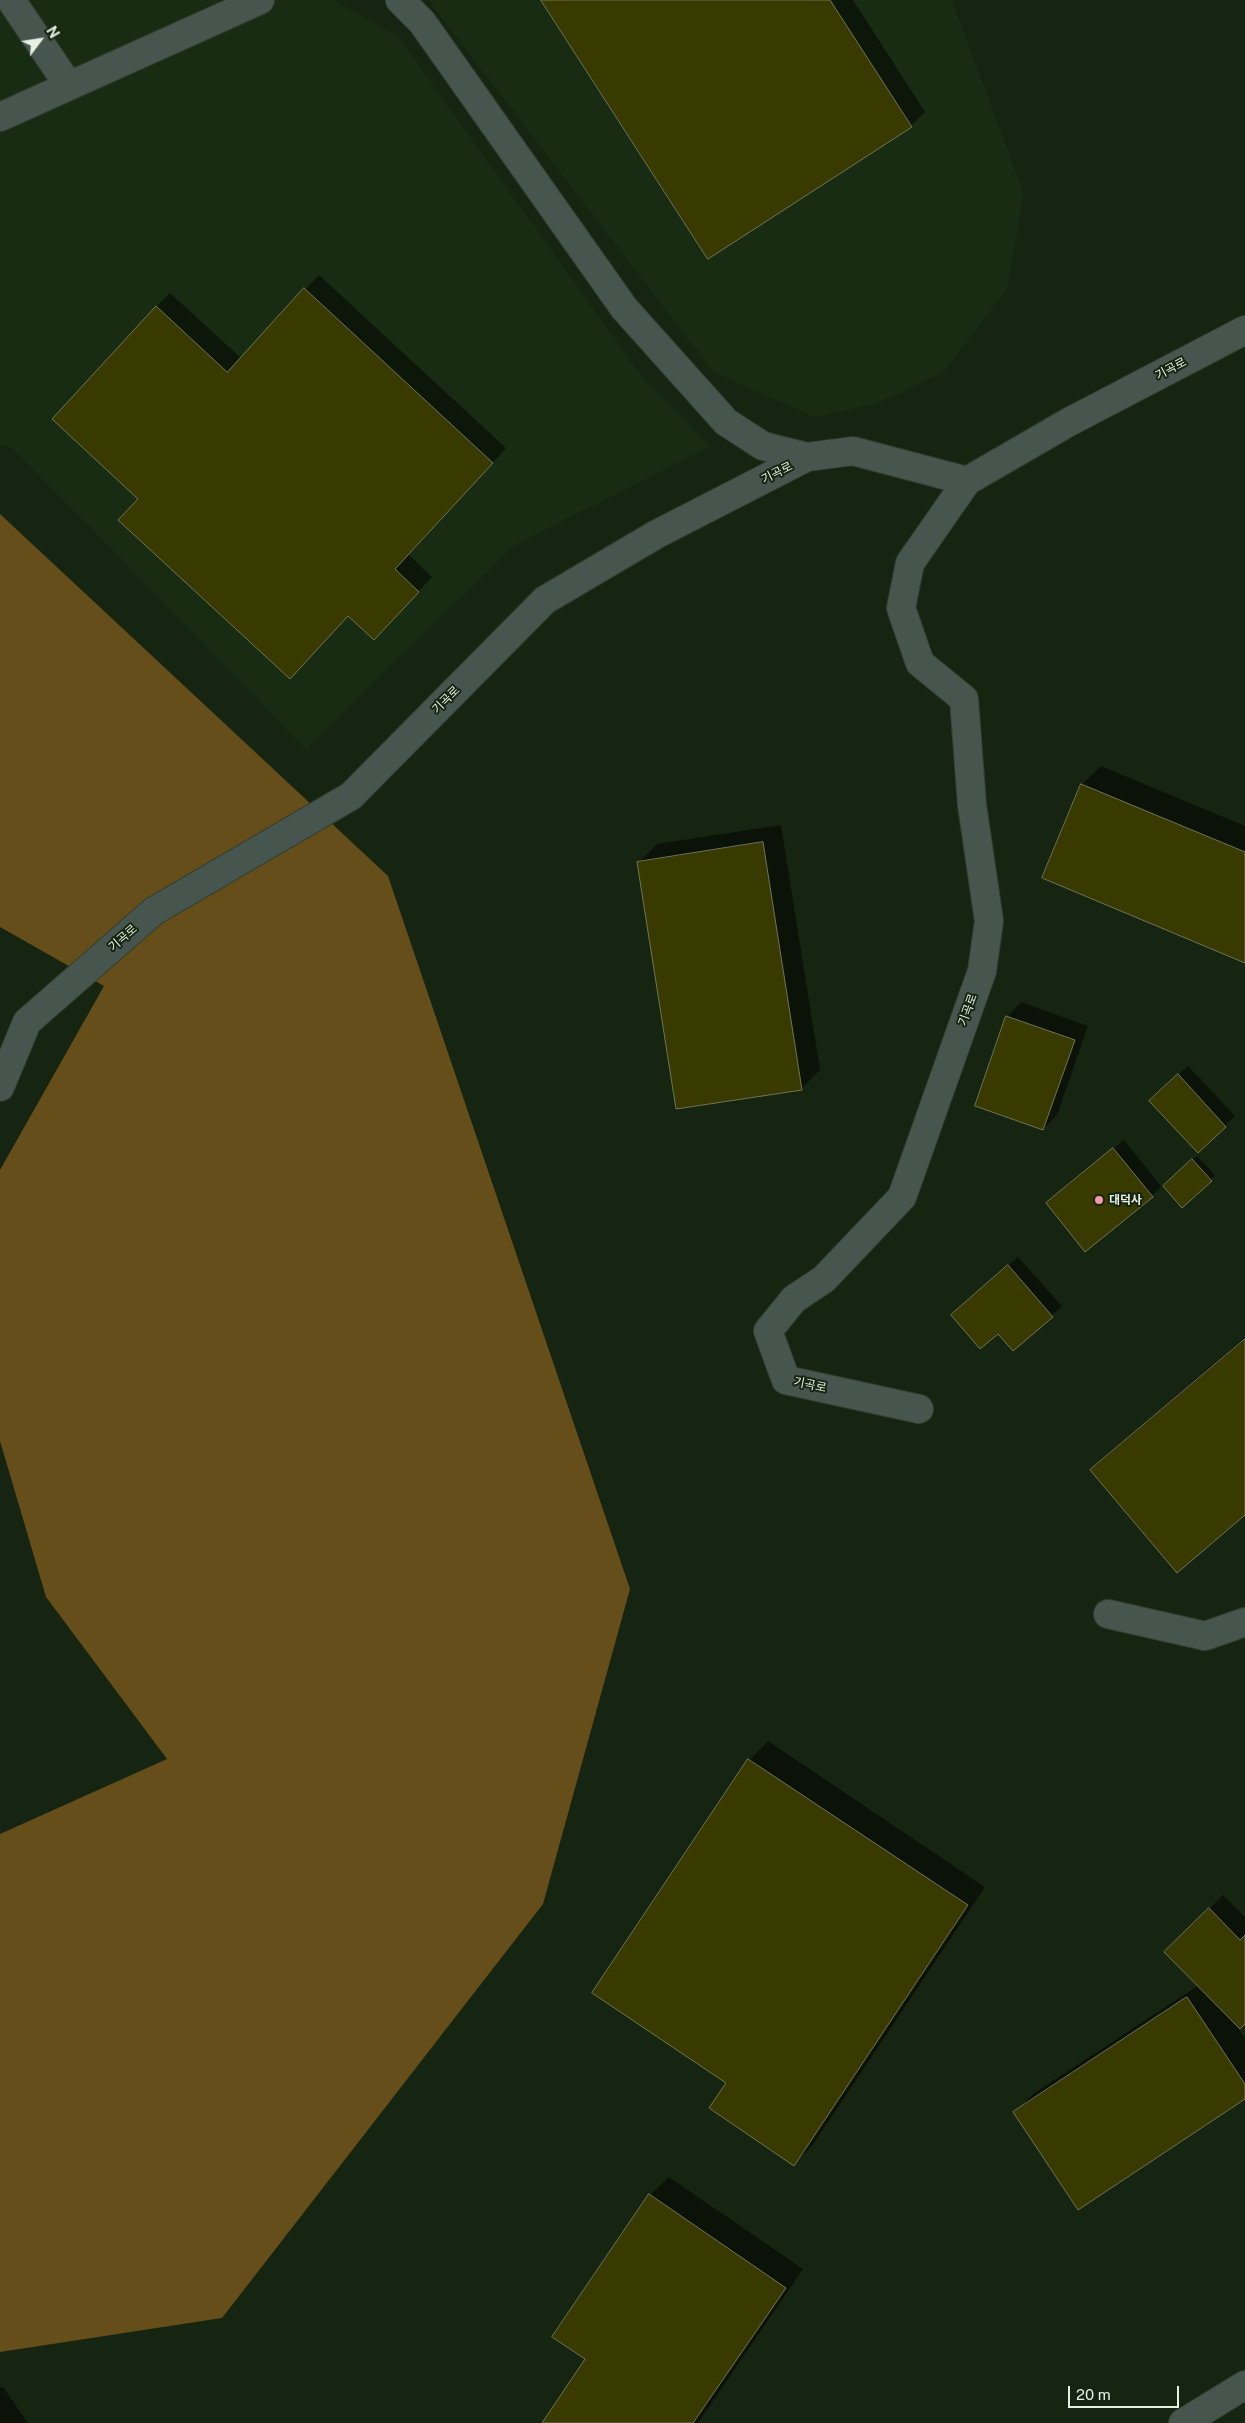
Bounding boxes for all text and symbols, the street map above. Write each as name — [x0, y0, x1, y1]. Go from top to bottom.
north arrow — [15, 15, 65, 65]
text: N — [43, 23, 63, 41]
street label: 기곡로 — [1153, 355, 1189, 383]
street label: 기곡로 — [759, 459, 795, 487]
street label: 기곡로 — [429, 683, 463, 717]
street label: 기곡로 — [106, 922, 140, 954]
street label: 기곡로 — [956, 992, 980, 1028]
place label: 대덕사 — [1109, 1193, 1142, 1207]
marker: 대덕사 — [1093, 1194, 1105, 1206]
street label: 기곡로 — [792, 1375, 828, 1395]
scale bar — [1070, 2376, 1181, 2408]
text: 20 m — [1076, 2386, 1111, 2403]

